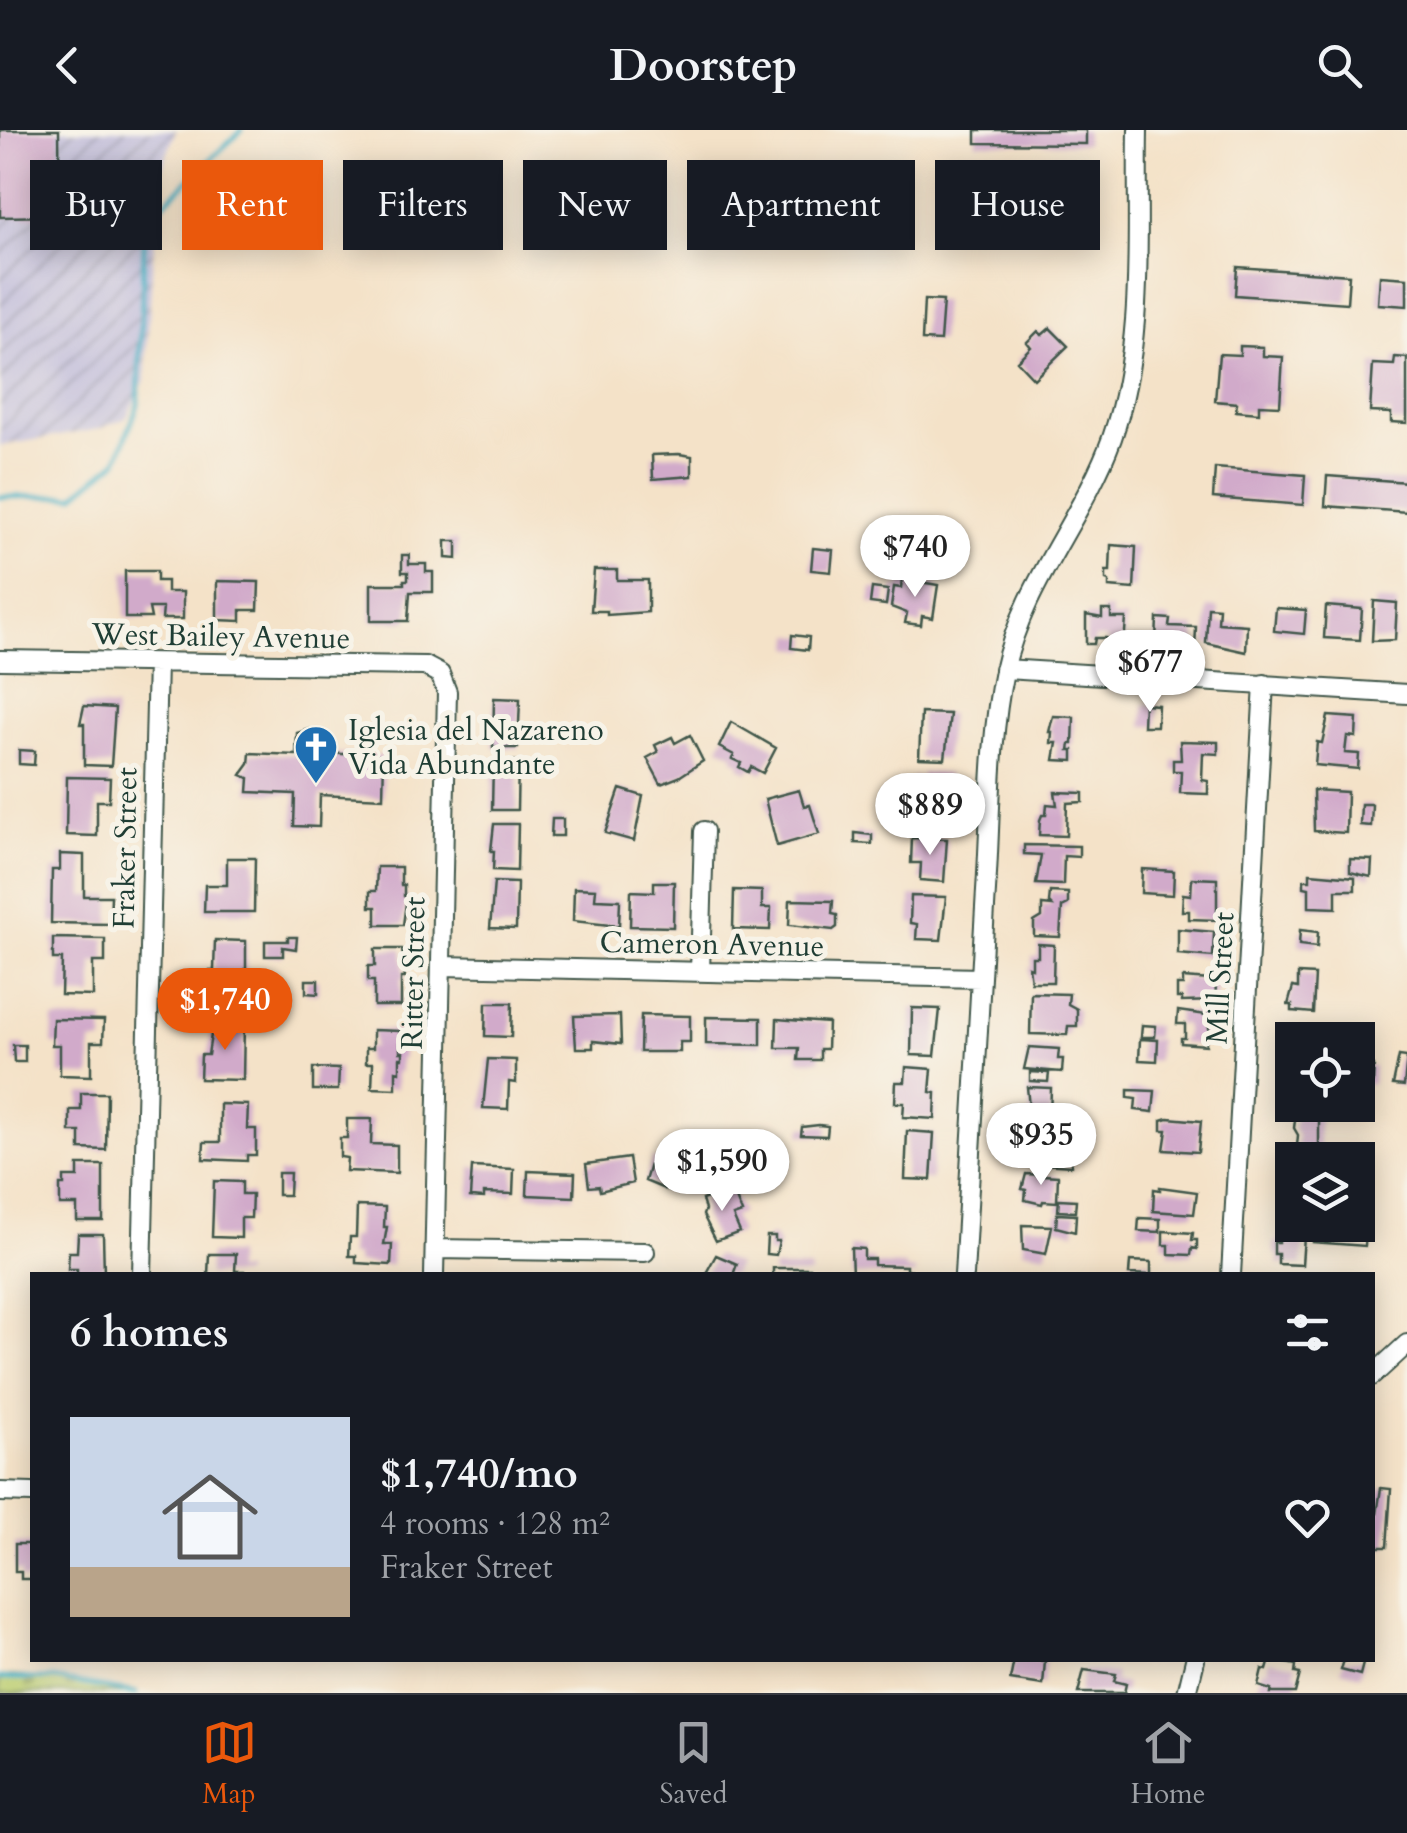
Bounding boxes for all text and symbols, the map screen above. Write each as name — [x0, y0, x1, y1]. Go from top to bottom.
text: Doorstep — [609, 35, 798, 96]
icon: back — [40, 38, 95, 93]
icon: search — [1312, 38, 1367, 93]
chip: Buy — [30, 160, 162, 250]
chip: Rent — [182, 160, 323, 250]
chip: Filters — [343, 160, 503, 250]
chip: New — [523, 160, 667, 250]
chip: Apartment — [687, 160, 915, 250]
chip: House — [935, 160, 1100, 250]
pin: $740 — [856, 515, 974, 600]
text: $740 — [882, 525, 948, 569]
street label: West Bailey Avenue — [90, 614, 351, 659]
pin: $677 — [1091, 630, 1209, 715]
text: $677 — [1117, 640, 1183, 684]
place label: Iglesia del Nazareno Vida Abundante — [348, 710, 604, 785]
church icon: Iglesia del Nazareno Vida Abundante — [293, 724, 339, 785]
street label: Fraker Street — [104, 766, 147, 929]
pin: $889 — [871, 773, 989, 858]
text: $889 — [897, 783, 963, 827]
street label: Ritter Street — [392, 896, 435, 1050]
street label: Mill Street — [1197, 910, 1244, 1045]
street label: Cameron Avenue — [599, 922, 825, 967]
pin: $1,740 — [144, 968, 306, 1053]
text: $1,740 — [179, 978, 271, 1022]
map controls — [1275, 1022, 1375, 1242]
button: locate — [1275, 1022, 1375, 1122]
pin: $935 — [982, 1103, 1100, 1188]
text: $935 — [1008, 1113, 1074, 1157]
pin: $1,590 — [641, 1129, 803, 1214]
text: $1,590 — [676, 1139, 768, 1183]
button: layers — [1275, 1142, 1375, 1242]
text: 6 homes — [70, 1304, 228, 1361]
icon: filters — [1280, 1305, 1335, 1360]
text: $1,740/mo — [380, 1445, 578, 1502]
icon: home — [150, 1457, 270, 1577]
icon: heart — [1280, 1490, 1335, 1545]
text: 4 rooms · 128 m² — [380, 1502, 610, 1546]
text: Fraker Street — [380, 1546, 553, 1590]
tab: Map — [202, 1715, 257, 1813]
tab: Saved — [660, 1715, 727, 1813]
tab: Home — [1131, 1715, 1205, 1813]

